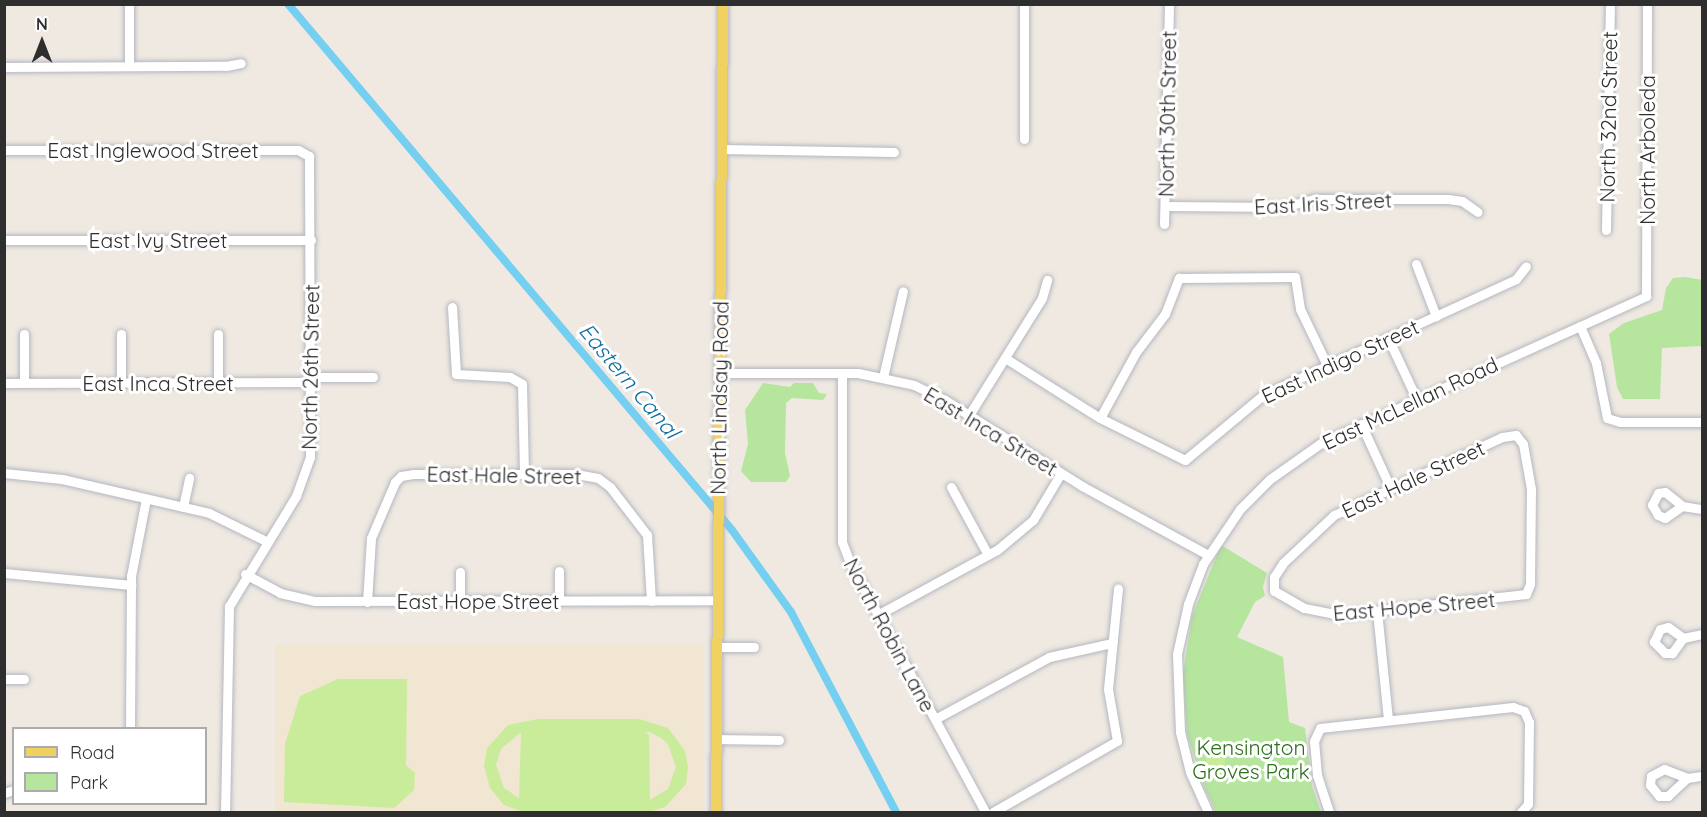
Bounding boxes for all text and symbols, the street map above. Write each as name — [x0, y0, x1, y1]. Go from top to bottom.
north arrow — [12, 12, 72, 72]
text: N — [36, 14, 48, 34]
street label: North 30th Street — [1153, 31, 1181, 197]
street label: North 32nd Street — [1594, 31, 1622, 203]
street label: North Arboleda — [1634, 75, 1660, 225]
street label: East Inglewood Street — [47, 137, 259, 163]
street label: East Iris Street — [1253, 187, 1393, 219]
street label: East Ivy Street — [89, 227, 227, 253]
street label: North 26th Street — [296, 284, 324, 450]
street label: North Lindsay Road — [705, 301, 733, 495]
street label: East Indigo Street — [1257, 314, 1423, 408]
water label: Eastern Canal — [573, 318, 685, 444]
street label: East McLellan Road — [1318, 351, 1502, 455]
street label: East Inca Street — [82, 370, 234, 396]
street label: East Inca Street — [920, 381, 1062, 481]
street label: East Hale Street — [1338, 435, 1488, 523]
street label: East Hale Street — [426, 461, 582, 489]
street label: North Robin Lane — [839, 554, 941, 716]
street label: East Hope Street — [1332, 586, 1496, 626]
street label: East Hope Street — [397, 588, 559, 614]
legend — [12, 727, 207, 805]
park label: Kensington Groves Park — [1192, 734, 1310, 784]
text: Road — [70, 741, 115, 764]
text: Park — [70, 771, 108, 794]

